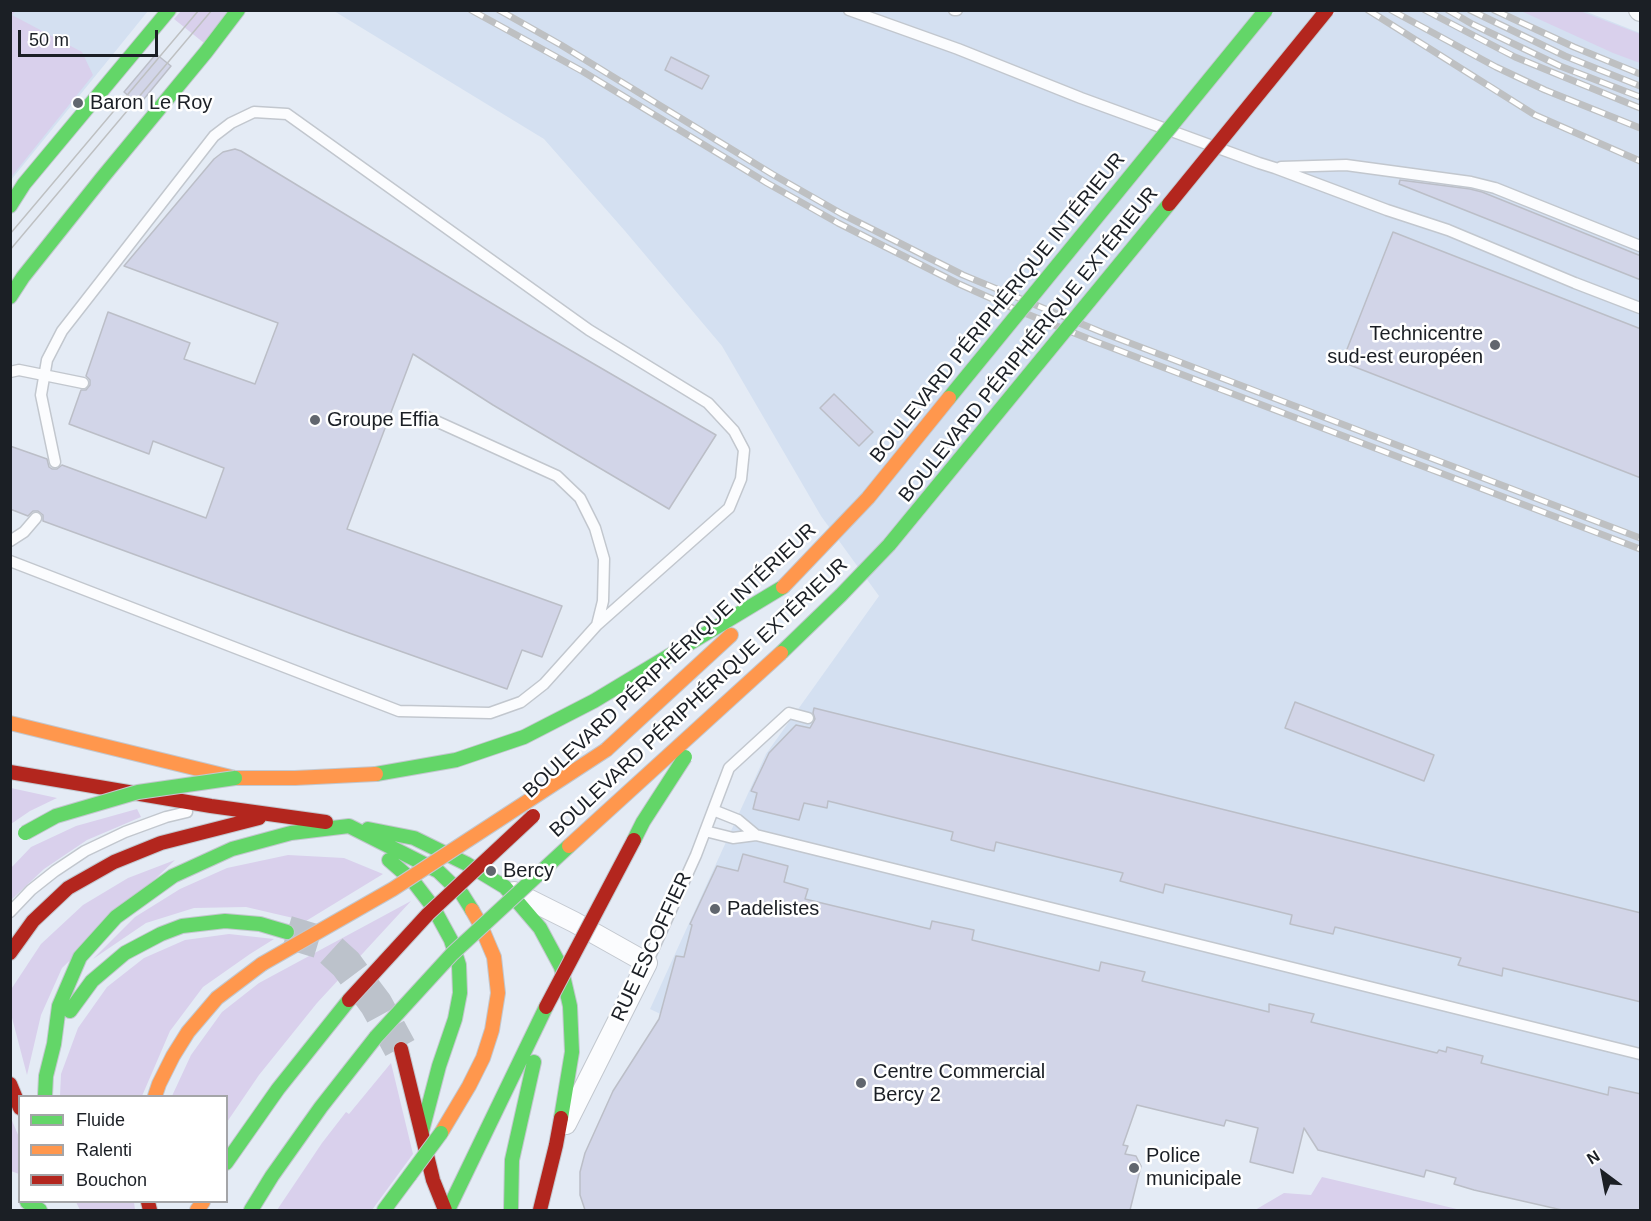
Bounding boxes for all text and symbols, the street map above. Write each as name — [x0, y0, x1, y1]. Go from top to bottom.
scale bar — [21, 18, 160, 56]
text: 50 m — [29, 30, 69, 50]
place label: Baron Le Roy — [90, 91, 212, 115]
marker: Baron Le Roy — [71, 96, 85, 110]
street label: BOULEVARD PÉRIPHÉRIQUE INTÉRIEUR — [865, 148, 1131, 468]
street label: BOULEVARD PÉRIPHÉRIQUE EXTÉRIEUR — [894, 183, 1164, 507]
place label: Technicentre sud-est européen — [1327, 322, 1483, 369]
marker: Technicentre sud-est européen — [1488, 338, 1502, 352]
place label: Groupe Effia — [327, 408, 439, 432]
marker: Groupe Effia — [308, 413, 322, 427]
street label: BOULEVARD PÉRIPHÉRIQUE INTÉRIEUR — [518, 519, 822, 803]
street label: BOULEVARD PÉRIPHÉRIQUE EXTÉRIEUR — [545, 553, 853, 843]
place label: Bercy — [503, 859, 554, 883]
marker: Bercy — [484, 864, 498, 878]
street label: RUE ESCOFFIER — [607, 868, 697, 1026]
place label: Padelistes — [727, 897, 819, 921]
marker: Padelistes — [708, 902, 722, 916]
place label: Centre Commercial Bercy 2 — [873, 1060, 1045, 1107]
marker: Centre Commercial Bercy 2 — [854, 1076, 868, 1090]
legend — [18, 1095, 228, 1203]
text: Fluide — [76, 1110, 125, 1130]
text: Ralenti — [76, 1140, 132, 1160]
north arrow — [1573, 1143, 1633, 1203]
place label: Police municipale — [1146, 1144, 1242, 1191]
text: N — [1584, 1147, 1603, 1168]
marker: Police municipale — [1127, 1161, 1141, 1175]
text: Bouchon — [76, 1170, 147, 1190]

